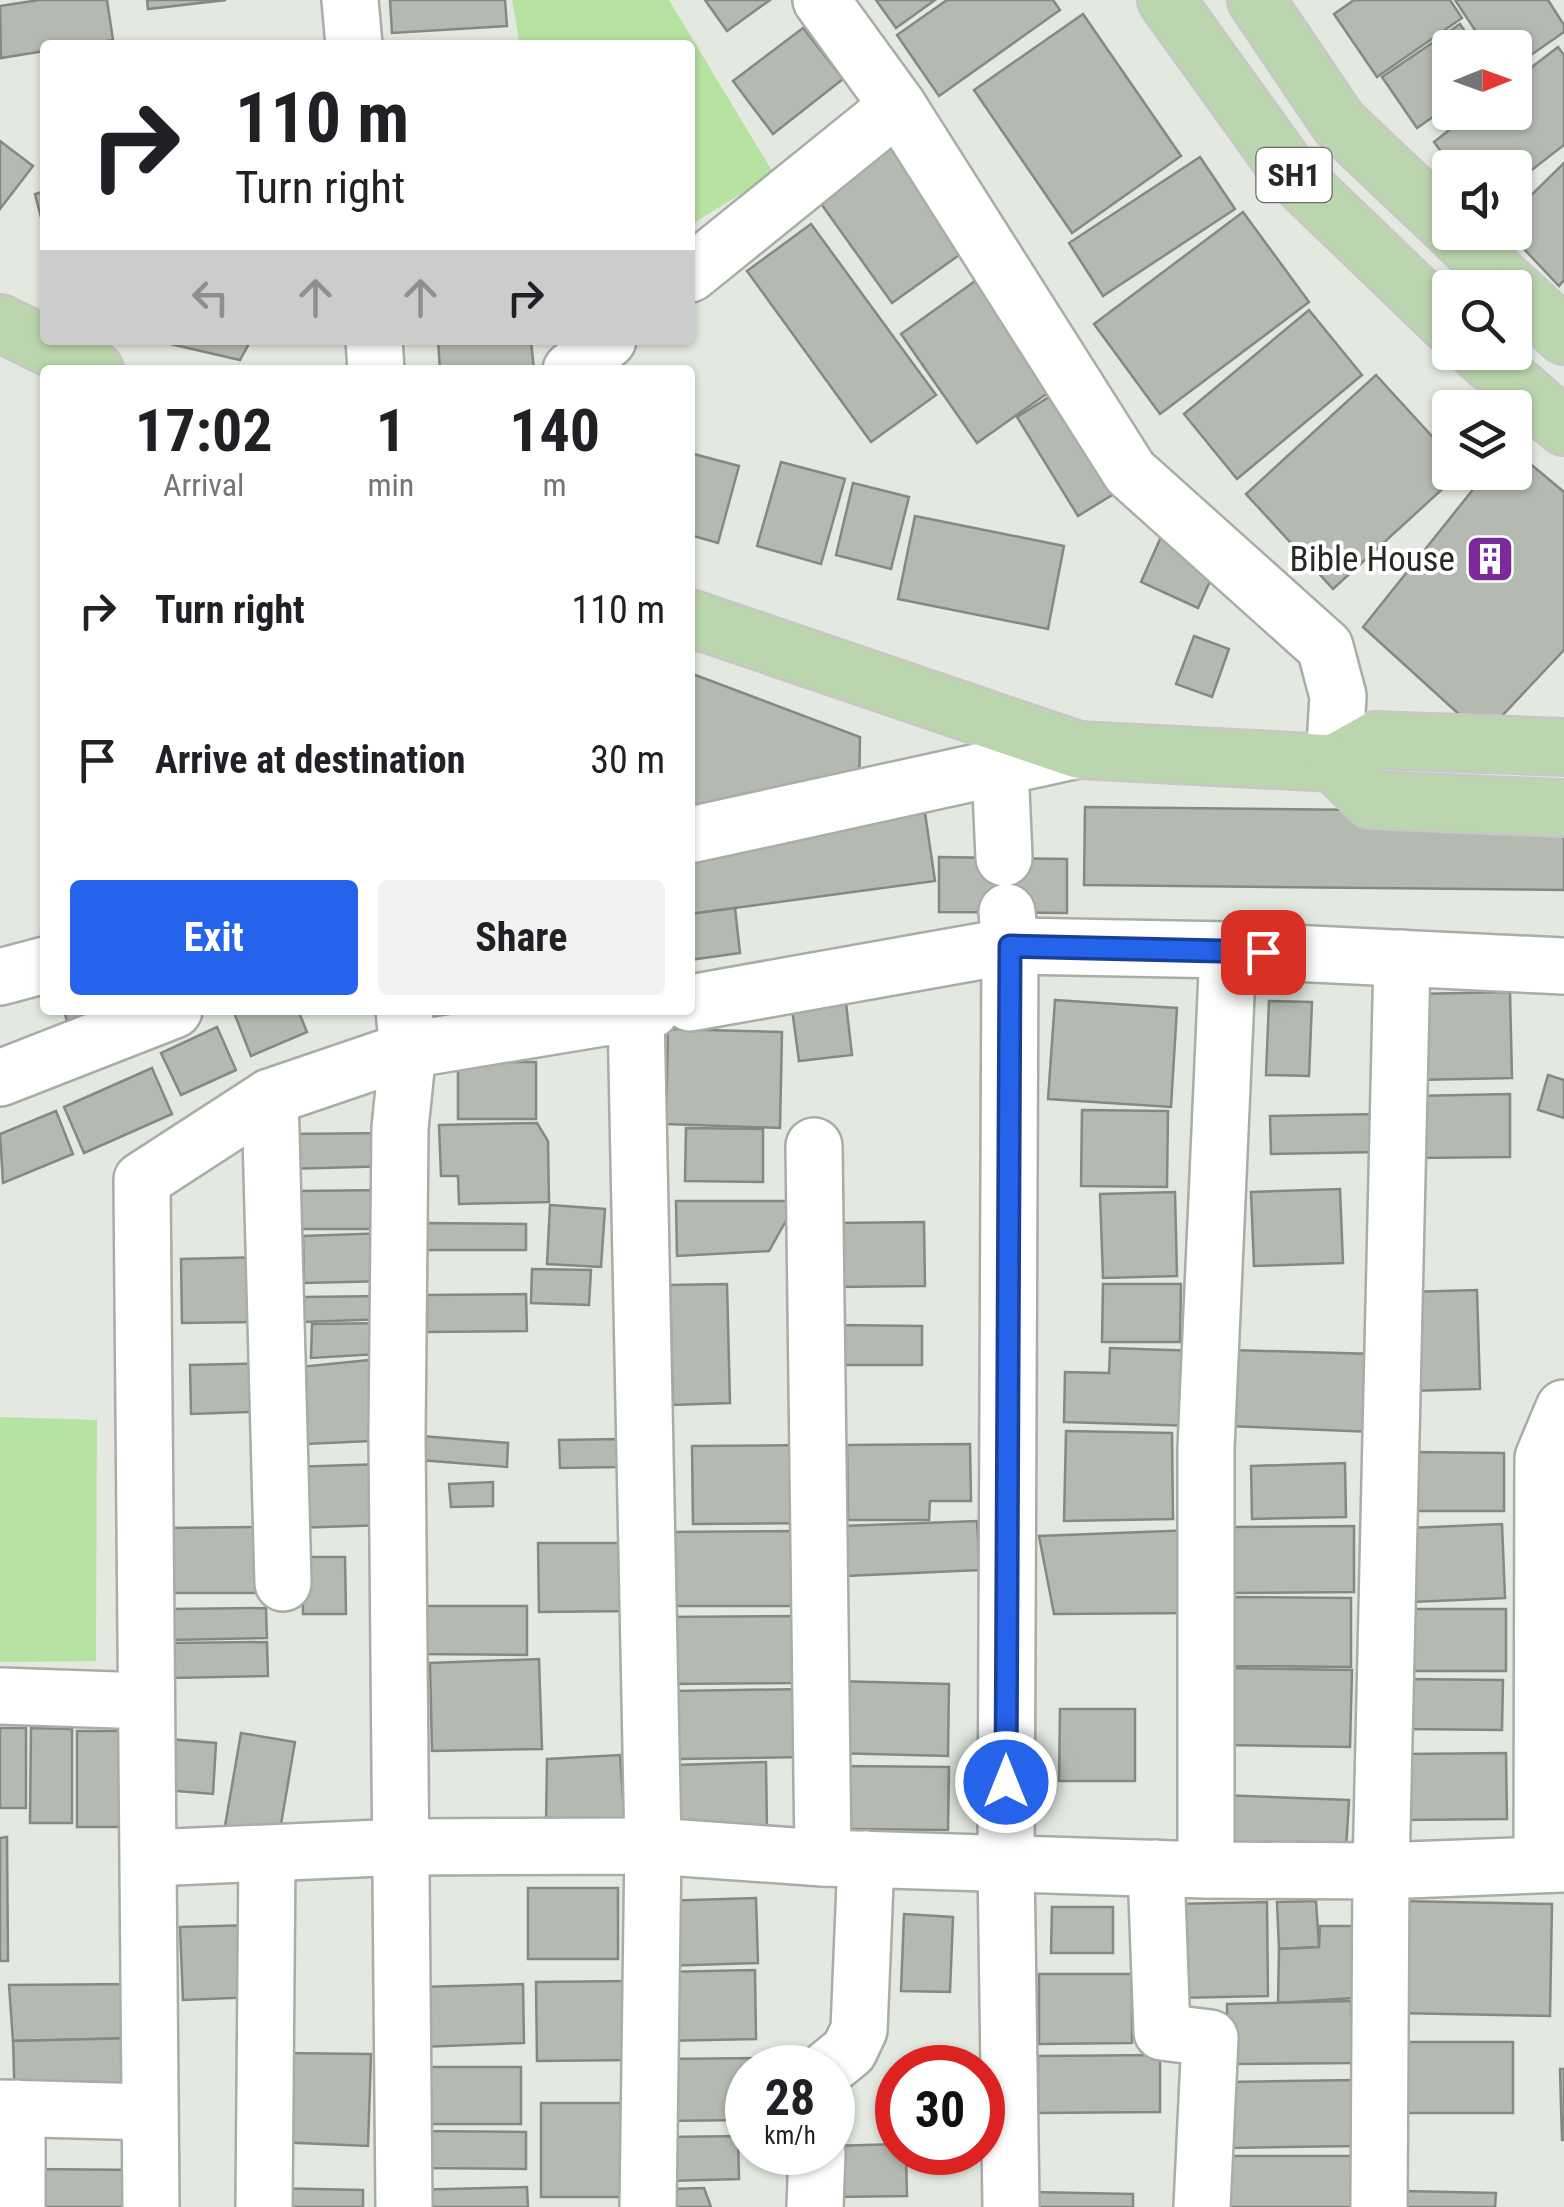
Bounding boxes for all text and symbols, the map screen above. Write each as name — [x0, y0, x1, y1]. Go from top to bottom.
north arrow — [1432, 30, 1532, 130]
map controls — [1432, 30, 1532, 490]
text: 110 m — [235, 77, 409, 159]
icon: right — [70, 80, 200, 210]
road number: SH1 — [1256, 148, 1332, 202]
button: sound — [1432, 150, 1532, 250]
text: Turn right — [235, 161, 405, 214]
icon: left — [183, 270, 238, 325]
icon: ahead — [288, 270, 343, 325]
icon: ahead — [393, 270, 448, 325]
icon: right — [498, 270, 553, 325]
button: search — [1432, 270, 1532, 370]
button: layers — [1432, 390, 1532, 490]
text: 17:02 — [135, 395, 273, 466]
text: 1 — [376, 395, 406, 466]
text: 140 — [509, 395, 600, 466]
text: Arrival — [163, 466, 244, 504]
text: min — [367, 466, 414, 504]
text: m — [543, 466, 567, 504]
building icon: Bible House — [1464, 533, 1516, 585]
place label: Bible House — [1290, 539, 1455, 580]
icon: right — [70, 583, 125, 638]
text: Turn right — [155, 588, 305, 632]
text: 110 m — [571, 588, 665, 632]
icon: arrive — [70, 733, 125, 788]
text: Arrive at destination — [155, 738, 465, 782]
text: 30 m — [590, 738, 665, 782]
button: Exit — [70, 880, 358, 995]
button: Share — [378, 880, 665, 995]
pin — [1221, 910, 1306, 995]
icon: arrive — [1236, 925, 1291, 980]
position arrow — [954, 1730, 1058, 1834]
speed limit sign: 30 — [875, 2045, 1005, 2175]
text: 28 — [765, 2069, 815, 2127]
text: km/h — [764, 2121, 816, 2150]

